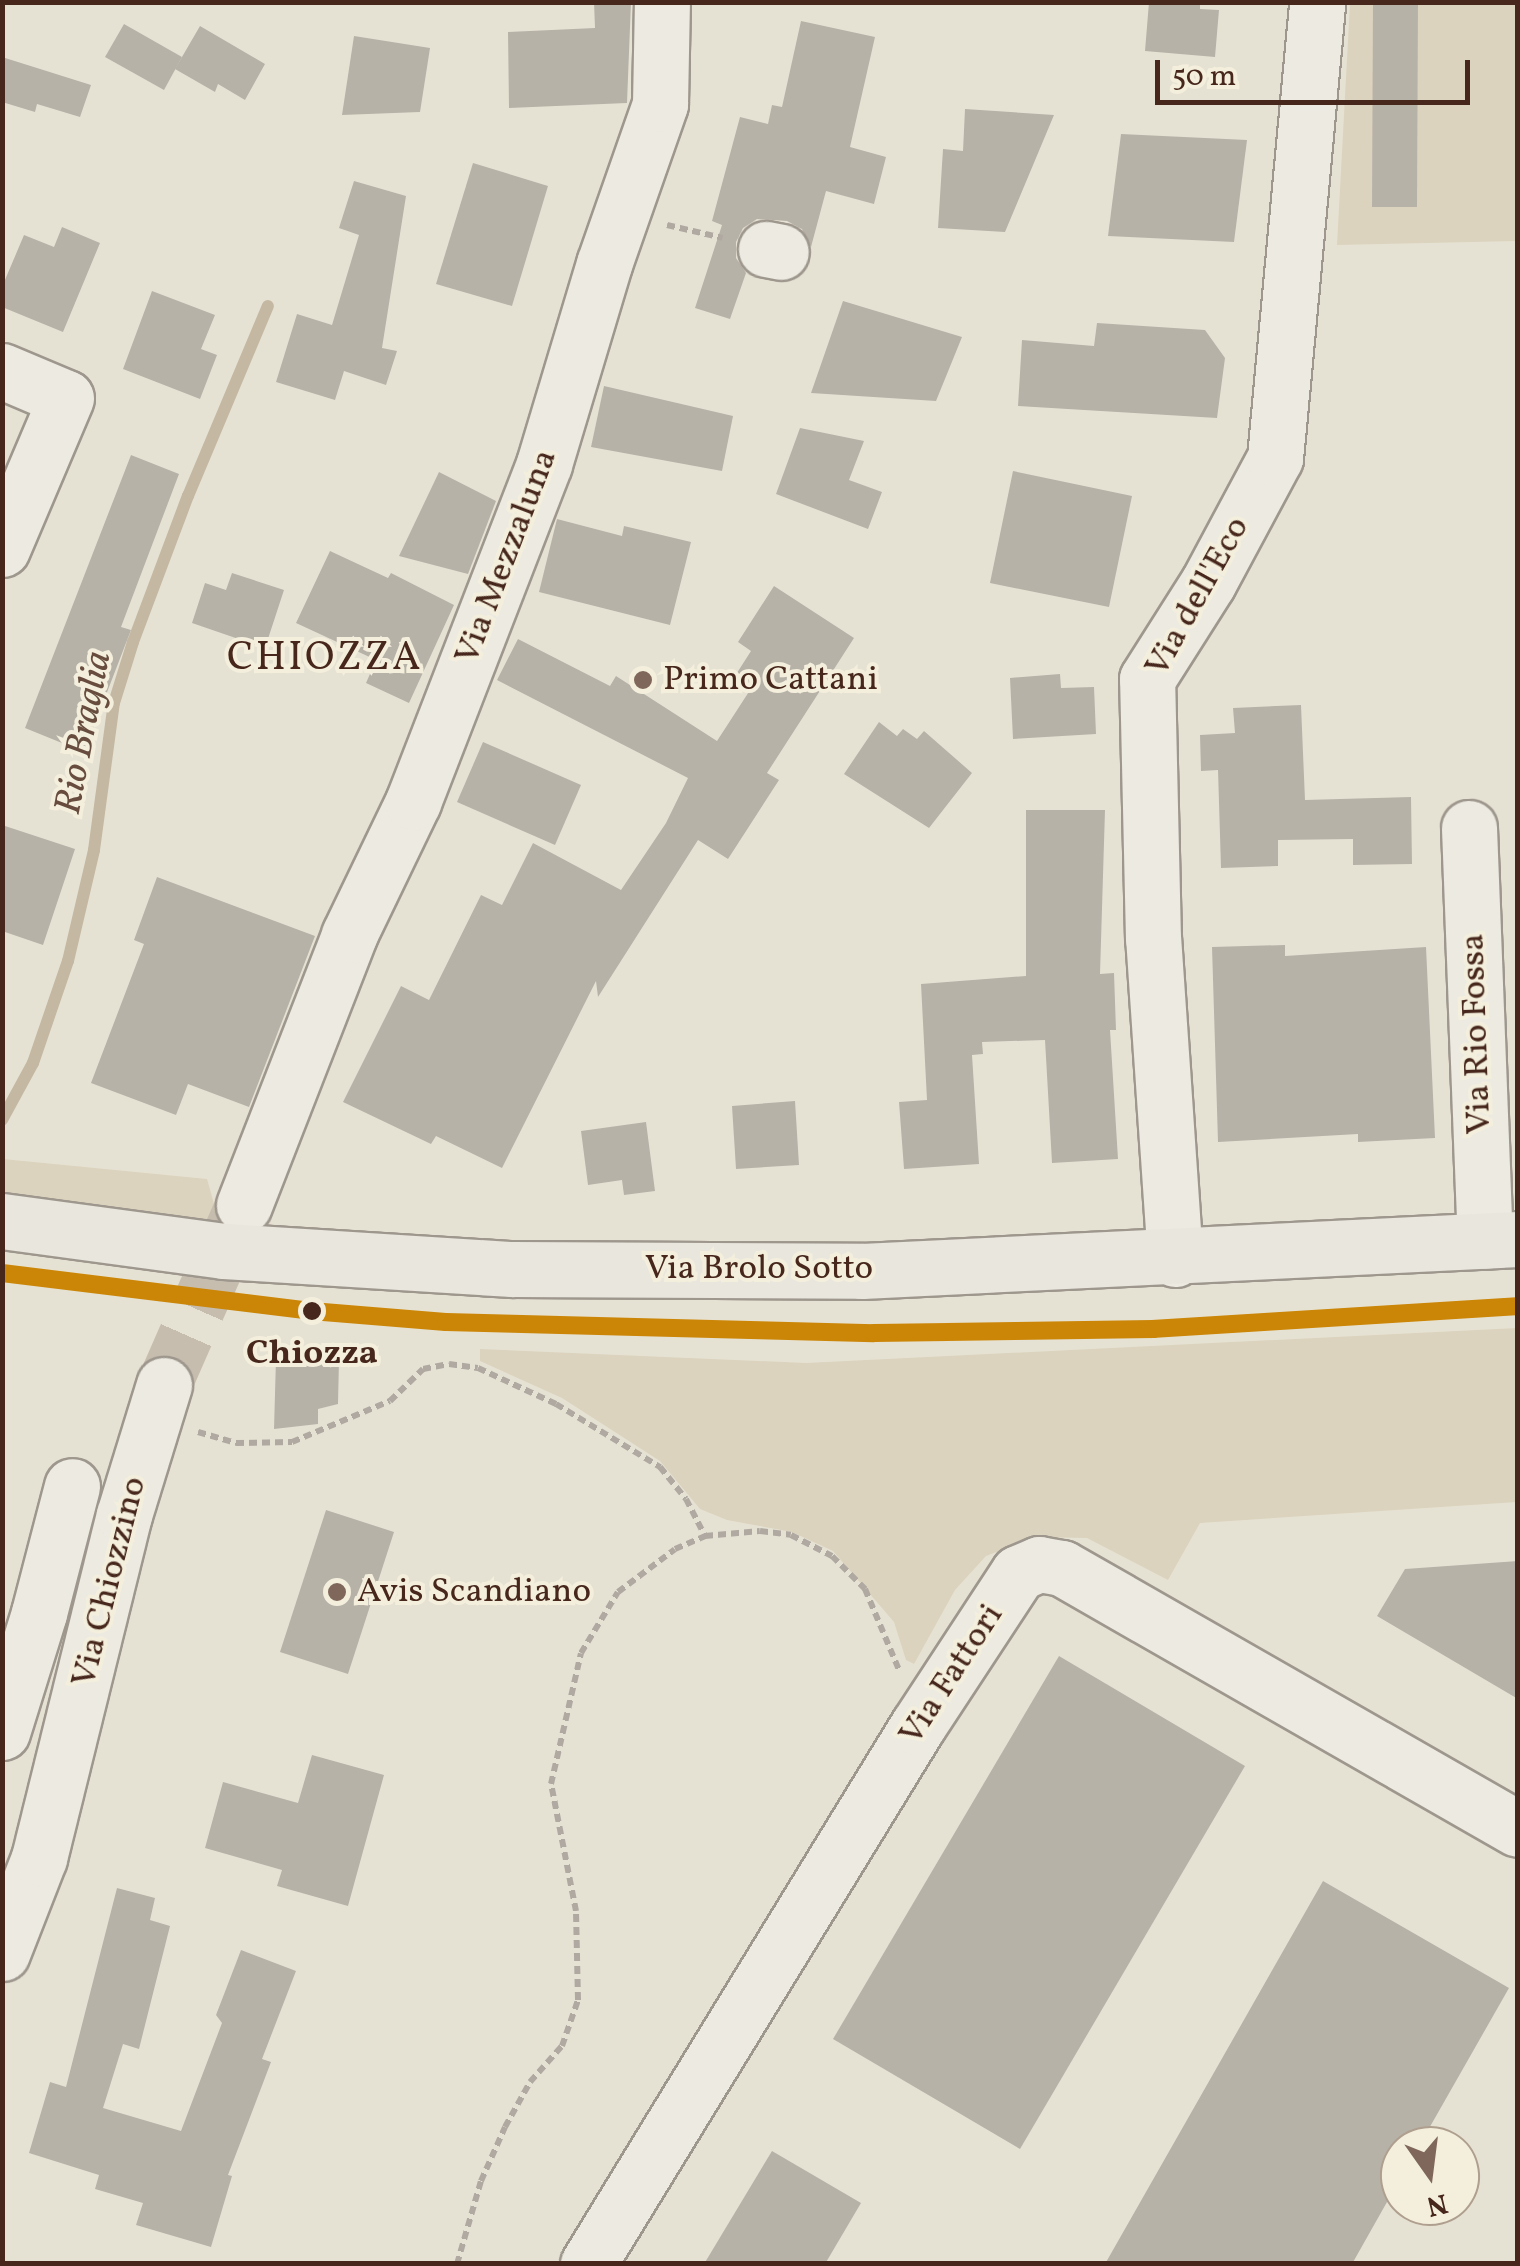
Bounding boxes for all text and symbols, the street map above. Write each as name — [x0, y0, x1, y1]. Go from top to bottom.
scale bar — [1160, 40, 1475, 102]
text: 50 m — [1172, 56, 1236, 98]
street label: Via Mezzaluna — [447, 444, 567, 670]
street label: Via dell'Eco — [1137, 510, 1259, 684]
district label: CHIOZZA — [227, 635, 423, 683]
water label: Rio Braglia — [47, 648, 123, 818]
place label: Primo Cattani — [663, 659, 878, 701]
marker: Primo Cattani — [632, 669, 654, 691]
street label: Via Rio Fossa — [1453, 933, 1501, 1135]
street label: Via Brolo Sotto — [645, 1248, 873, 1290]
marker: Chiozza — [295, 1294, 329, 1328]
place label: Chiozza — [246, 1333, 378, 1375]
street label: Via Chiozzino — [64, 1473, 156, 1691]
place label: Avis Scandiano — [357, 1571, 591, 1613]
marker: Avis Scandiano — [326, 1581, 348, 1603]
street label: Via Fattori — [891, 1597, 1013, 1753]
north arrow — [1380, 2126, 1480, 2226]
text: N — [1422, 2182, 1451, 2225]

